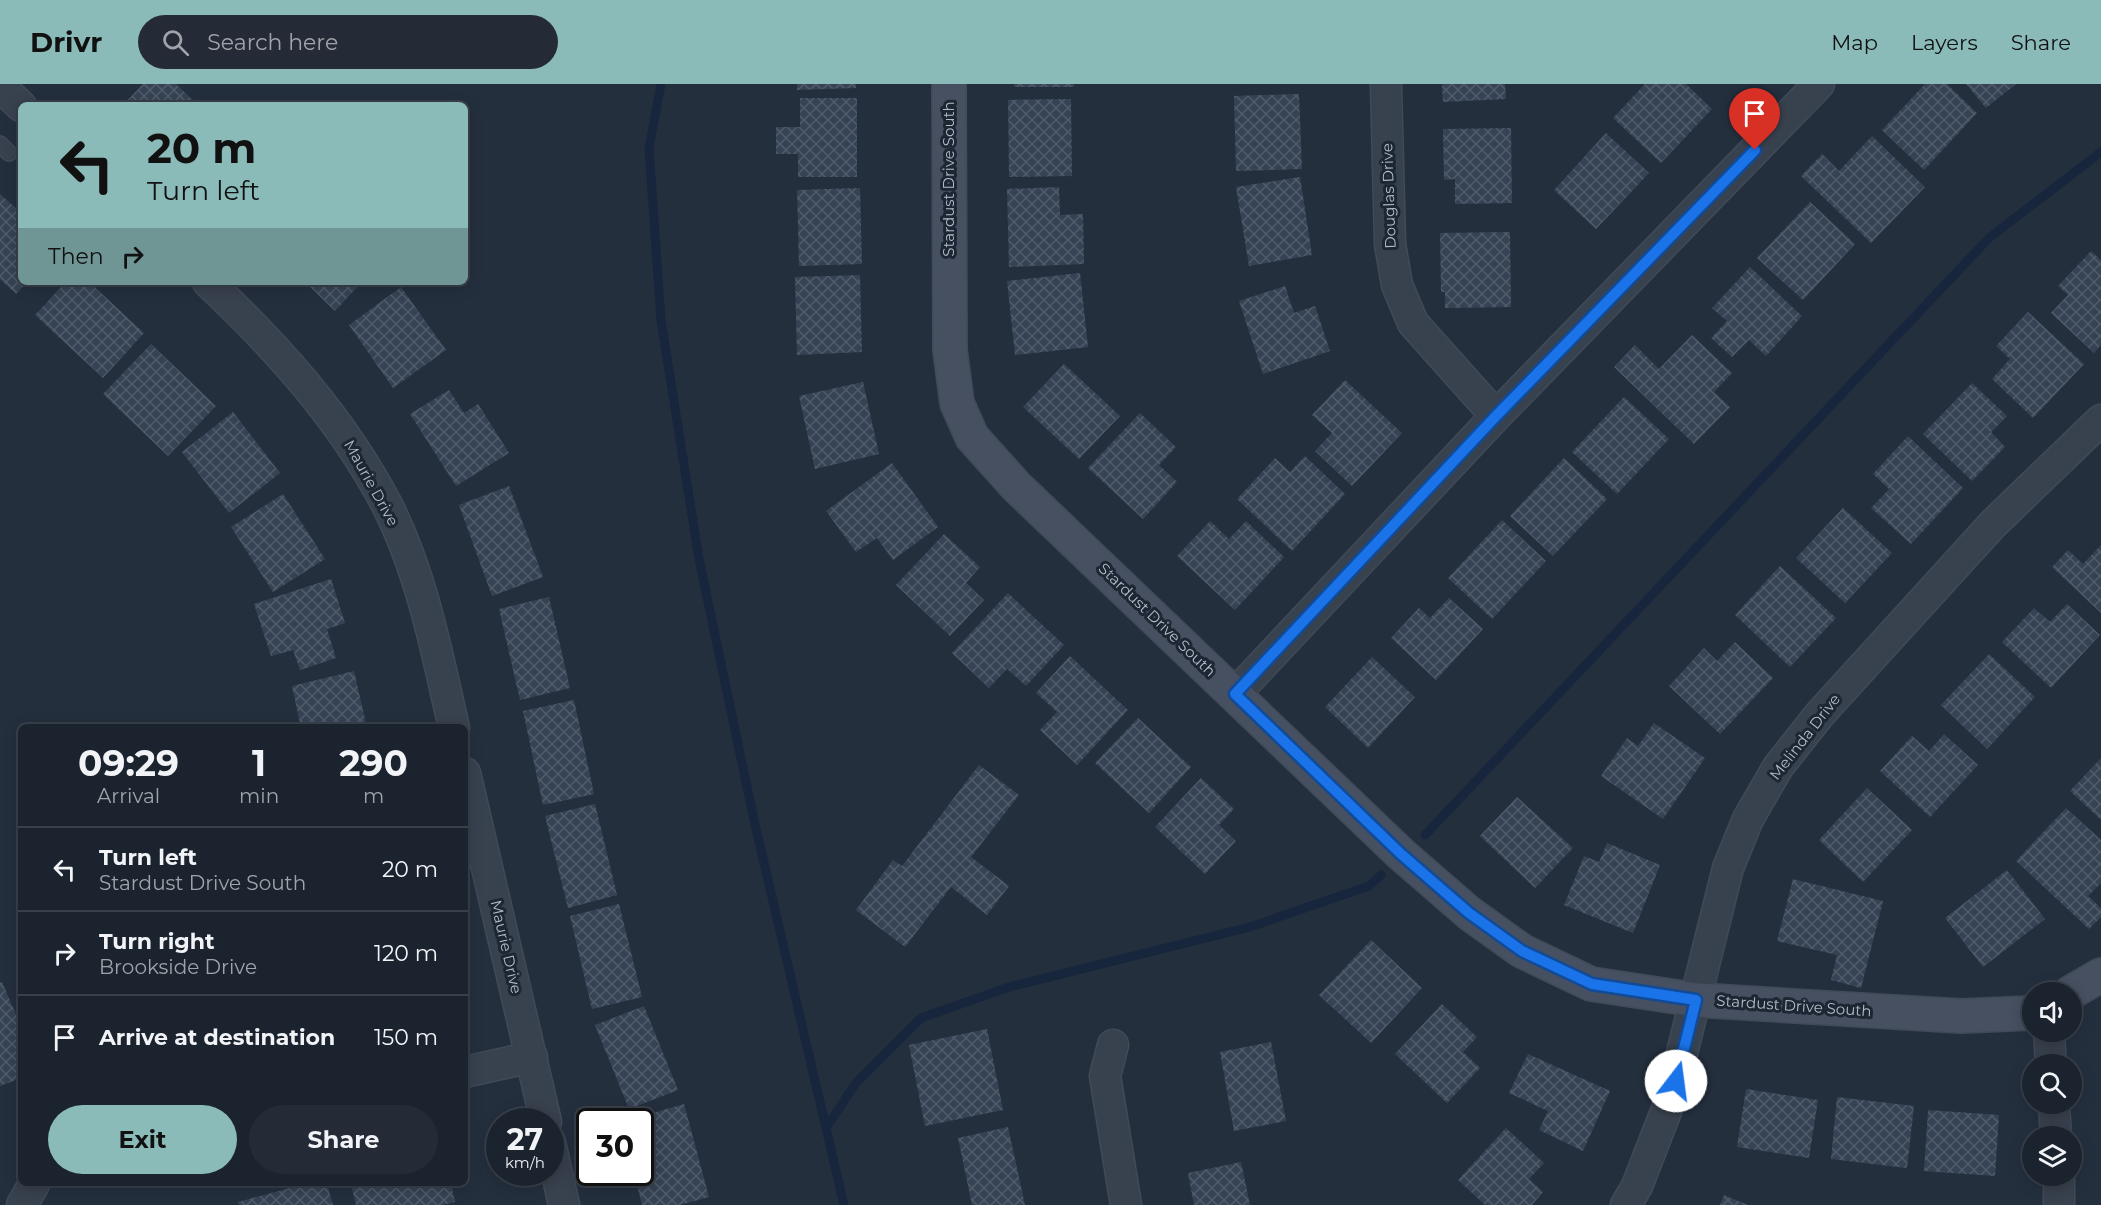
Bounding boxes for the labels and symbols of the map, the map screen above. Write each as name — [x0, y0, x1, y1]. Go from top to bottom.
pin — [1729, 88, 1780, 150]
street label: Stardust Drive South — [939, 101, 958, 257]
street label: Douglas Drive — [1377, 143, 1400, 249]
street label: Maurie Drive — [340, 436, 403, 529]
street label: Stardust Drive South — [1095, 559, 1220, 680]
street label: Melinda Drive — [1765, 690, 1844, 783]
street label: Maurie Drive — [486, 898, 526, 996]
street label: Stardust Drive South — [1716, 991, 1872, 1020]
position arrow — [1644, 1049, 1708, 1113]
speed limit sign: 30 — [576, 1108, 654, 1186]

